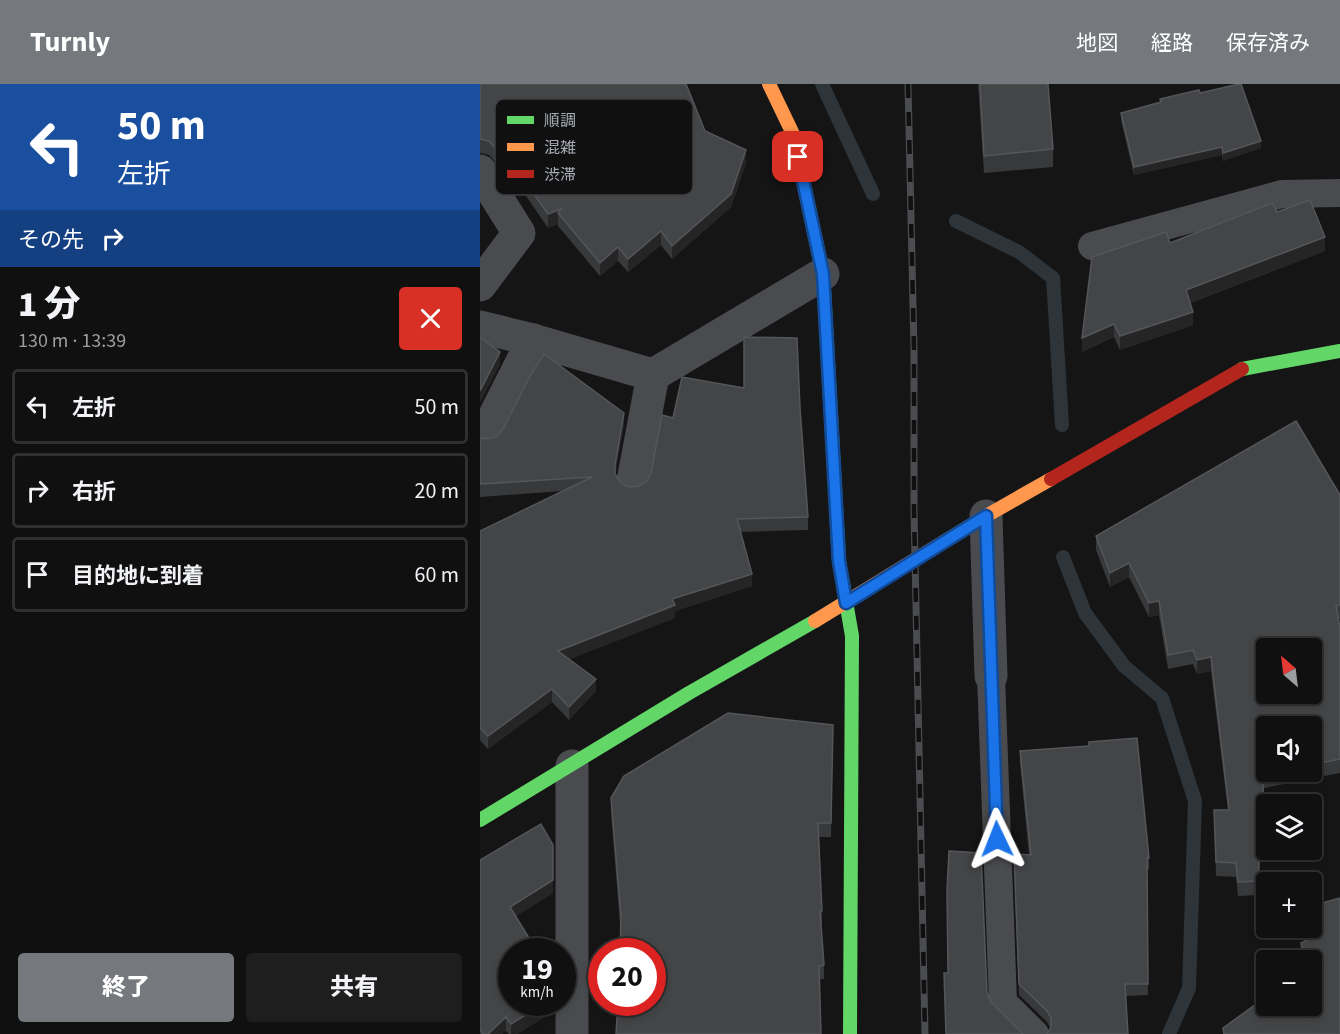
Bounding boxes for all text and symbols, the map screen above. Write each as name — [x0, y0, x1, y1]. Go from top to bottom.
text: Turnly — [30, 22, 110, 62]
text: 地図 — [1076, 28, 1118, 58]
text: 経路 — [1151, 28, 1193, 58]
text: 保存済み — [1226, 28, 1310, 58]
text: 50 m — [117, 96, 206, 156]
legend — [495, 99, 693, 195]
icon: left — [18, 108, 96, 186]
text: 順調 — [544, 110, 576, 132]
pin — [772, 131, 823, 182]
text: 混雑 — [544, 137, 576, 159]
icon: arrive — [781, 140, 814, 173]
text: 左折 — [117, 155, 171, 194]
text: 渋滞 — [544, 164, 576, 186]
icon: right — [96, 222, 129, 255]
text: その先 — [18, 224, 84, 256]
text: 1 分 — [18, 279, 80, 330]
button: close — [399, 287, 462, 350]
text: 130 m · 13:39 — [18, 327, 126, 355]
icon: left — [21, 390, 54, 423]
text: 50 m — [414, 391, 459, 423]
text: 左折 — [72, 392, 116, 424]
icon: right — [21, 474, 54, 507]
text: 20 m — [414, 475, 459, 507]
text: 右折 — [72, 476, 116, 508]
icon: arrive — [21, 558, 54, 591]
text: 60 m — [414, 559, 459, 591]
text: 目的地に到着 — [72, 560, 204, 592]
north arrow — [1256, 638, 1322, 704]
map controls — [1256, 638, 1322, 1016]
button: sound — [1256, 716, 1322, 782]
button: layers — [1256, 794, 1322, 860]
position arrow — [965, 807, 1029, 871]
button: + — [1256, 872, 1322, 938]
speed limit sign: 20 — [588, 938, 666, 1016]
text: 19 — [521, 948, 553, 991]
button: − — [1256, 950, 1322, 1016]
button: 終了 — [18, 953, 234, 1022]
button: 共有 — [246, 953, 462, 1022]
text: km/h — [520, 982, 554, 1003]

